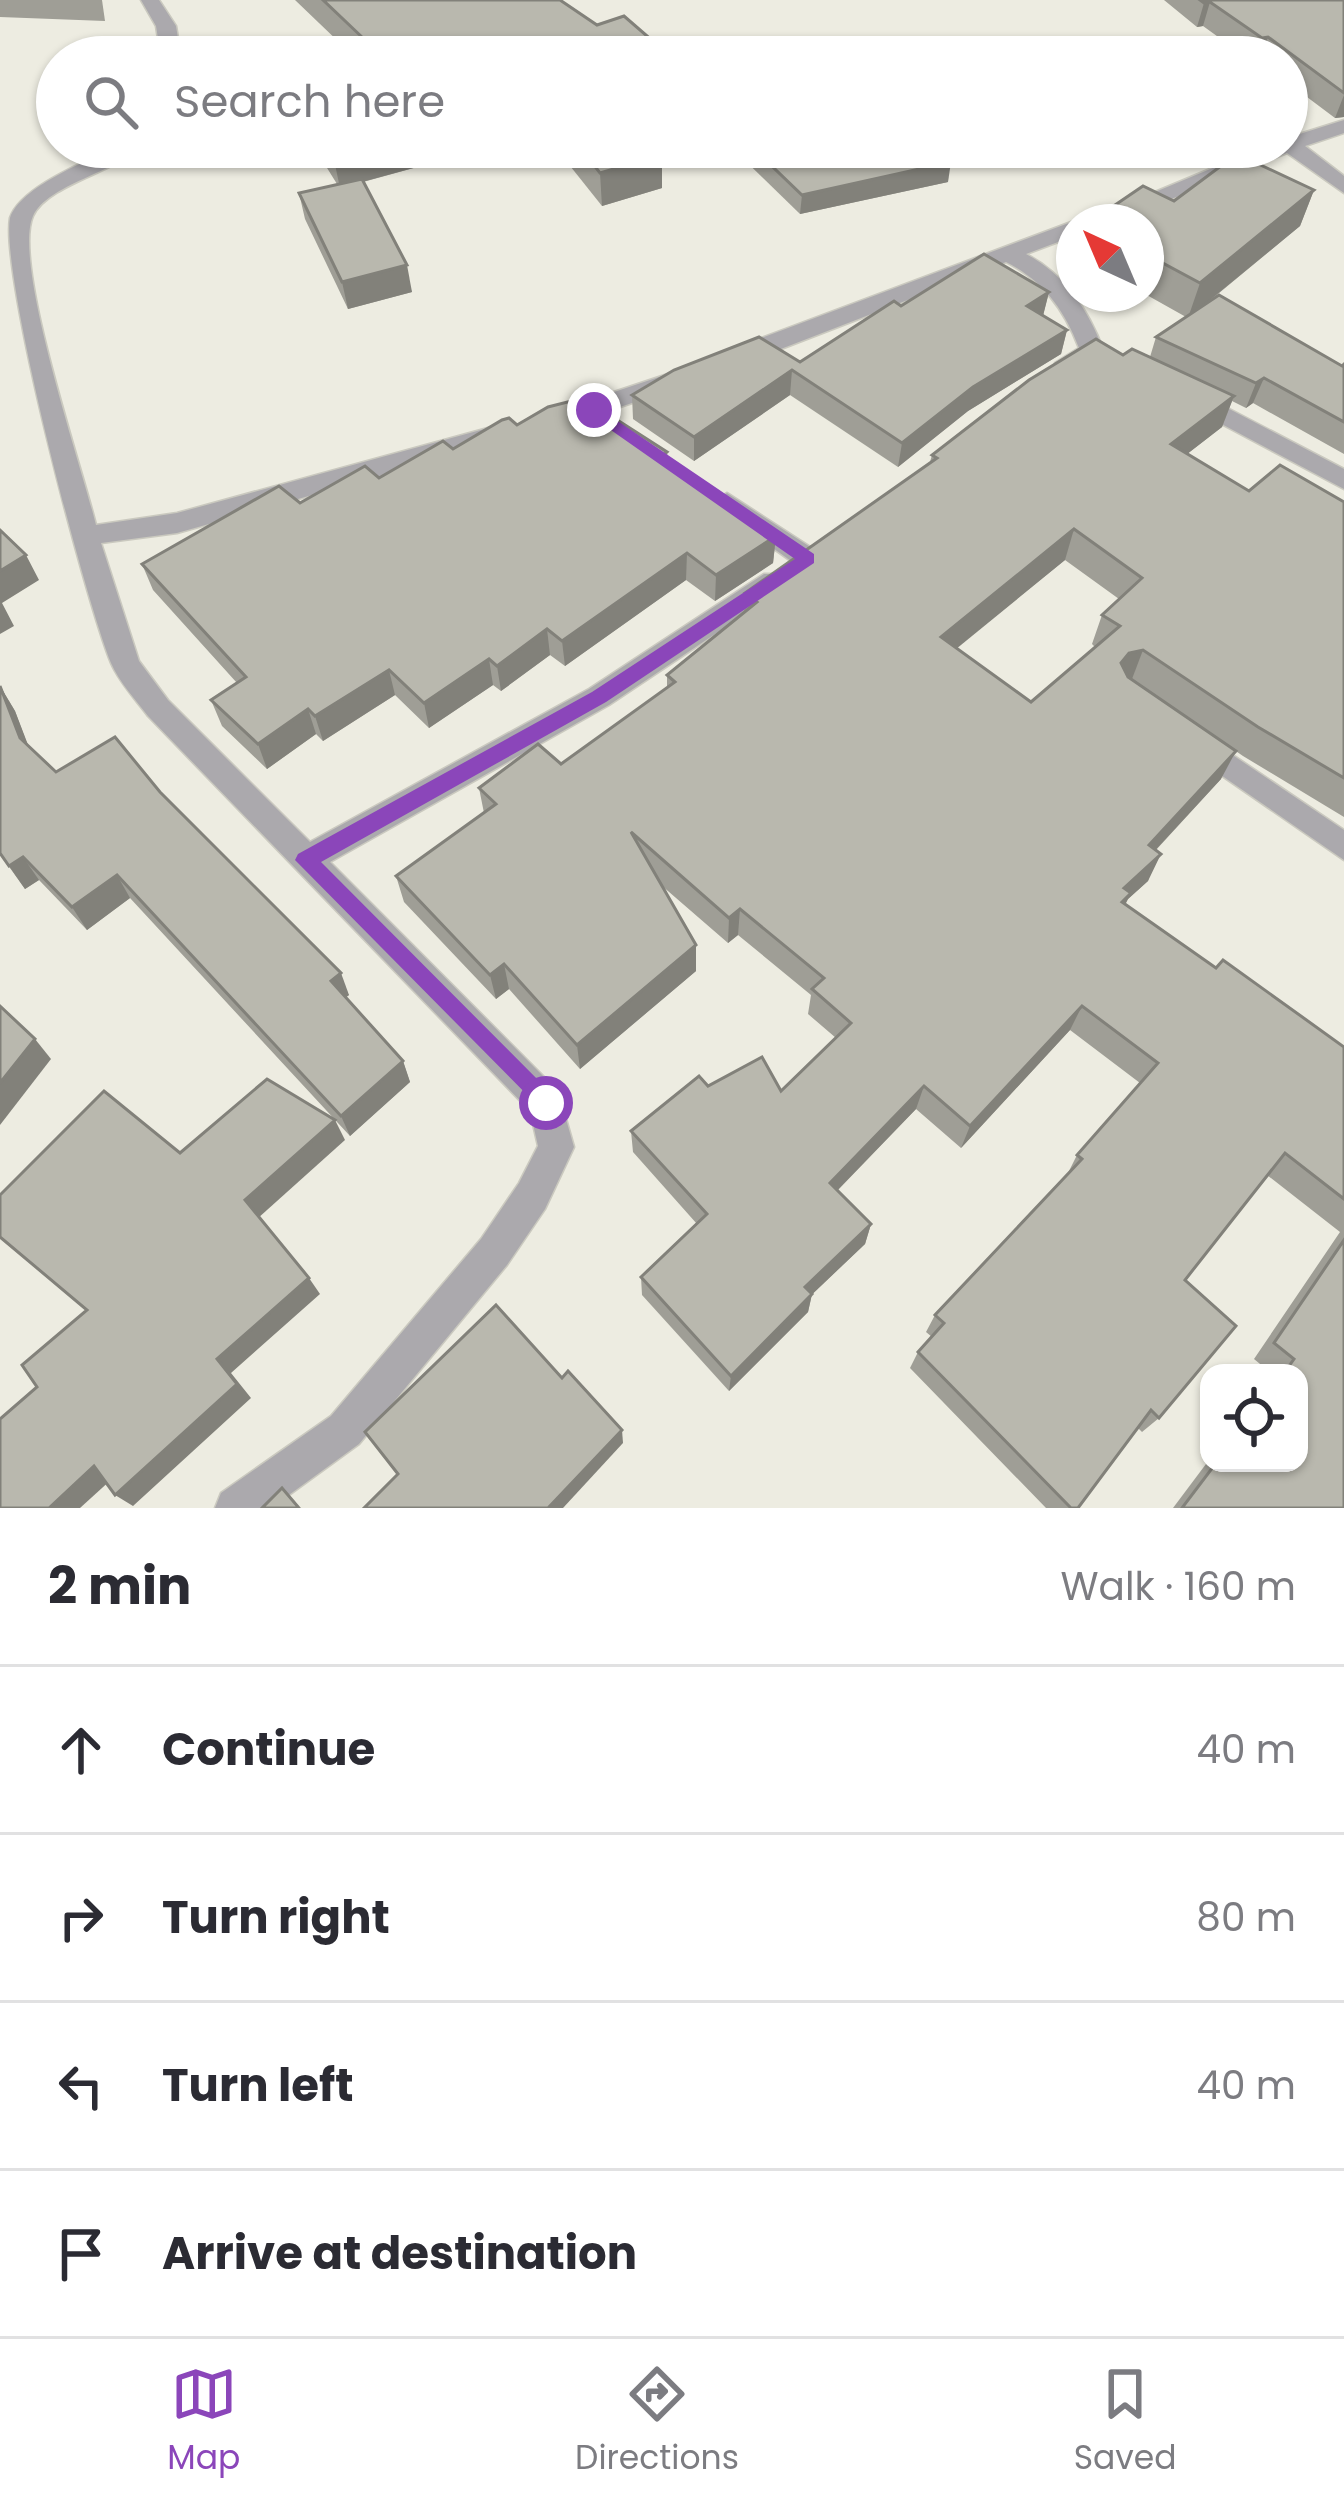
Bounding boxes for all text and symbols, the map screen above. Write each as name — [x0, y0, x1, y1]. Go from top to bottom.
search box — [36, 36, 1308, 168]
icon: search — [78, 69, 144, 135]
text: Search here — [174, 70, 445, 133]
north arrow — [1056, 204, 1164, 312]
route end — [567, 383, 621, 437]
route start — [519, 1076, 573, 1130]
map controls — [1200, 1364, 1308, 1472]
button: locate — [1200, 1364, 1308, 1472]
text: 2 min — [48, 1550, 191, 1622]
text: Walk · 160 m — [1060, 1559, 1296, 1614]
icon: ahead — [48, 1717, 114, 1783]
text: Continue — [162, 1718, 375, 1781]
text: 40 m — [1196, 1722, 1296, 1777]
icon: right — [48, 1885, 114, 1951]
text: Turn right — [162, 1886, 390, 1949]
text: 80 m — [1196, 1890, 1296, 1945]
icon: left — [48, 2053, 114, 2119]
text: Turn left — [162, 2054, 354, 2117]
text: 40 m — [1196, 2058, 1296, 2113]
icon: arrive — [48, 2221, 114, 2287]
text: Arrive at destination — [162, 2222, 637, 2285]
tab: Map — [167, 2361, 240, 2483]
tab: Directions — [575, 2361, 739, 2483]
tab: Saved — [1074, 2361, 1177, 2483]

